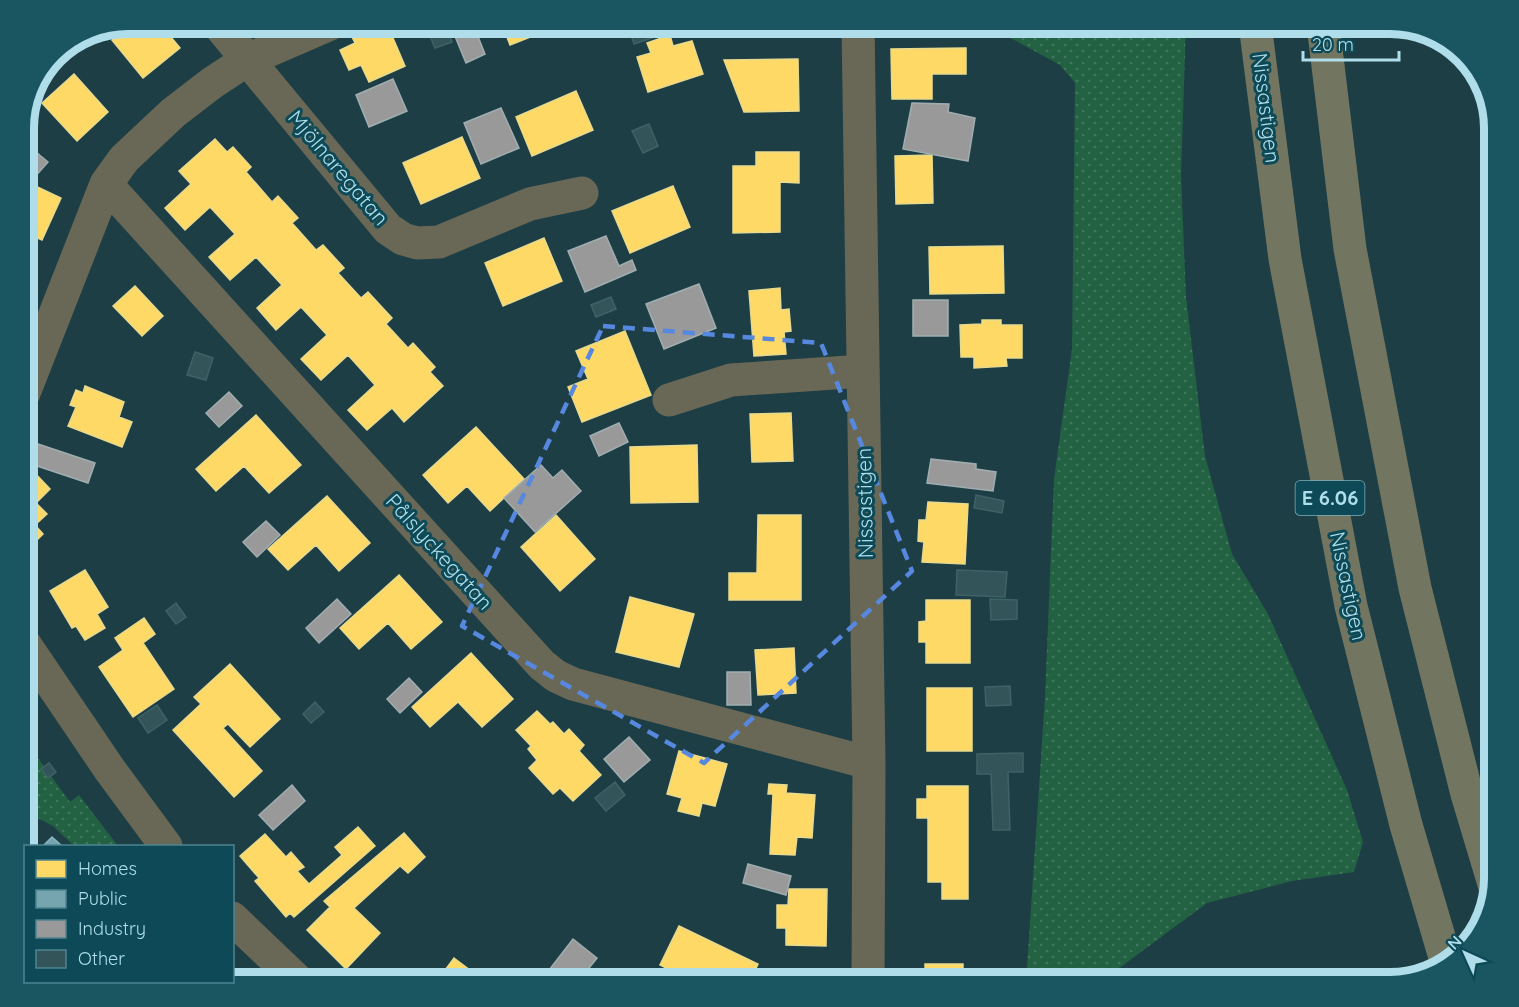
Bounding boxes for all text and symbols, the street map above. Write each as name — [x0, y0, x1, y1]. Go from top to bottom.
scale bar — [1303, 24, 1399, 62]
text: 20 m — [1312, 33, 1354, 56]
street label: Nissastigen — [1247, 51, 1287, 164]
street label: Mjölnaregatan — [283, 104, 395, 230]
street label: Nissastigen — [850, 448, 878, 559]
road number: E 6.06 — [1296, 481, 1364, 515]
street label: Pålslyckegatan — [381, 488, 499, 615]
street label: Nissastigen — [1325, 529, 1373, 643]
legend — [24, 845, 234, 983]
text: Homes — [78, 857, 137, 880]
text: Public — [78, 887, 127, 910]
text: Industry — [78, 917, 146, 940]
north arrow — [1435, 923, 1495, 983]
text: N — [1443, 931, 1466, 954]
text: Other — [78, 947, 125, 970]

